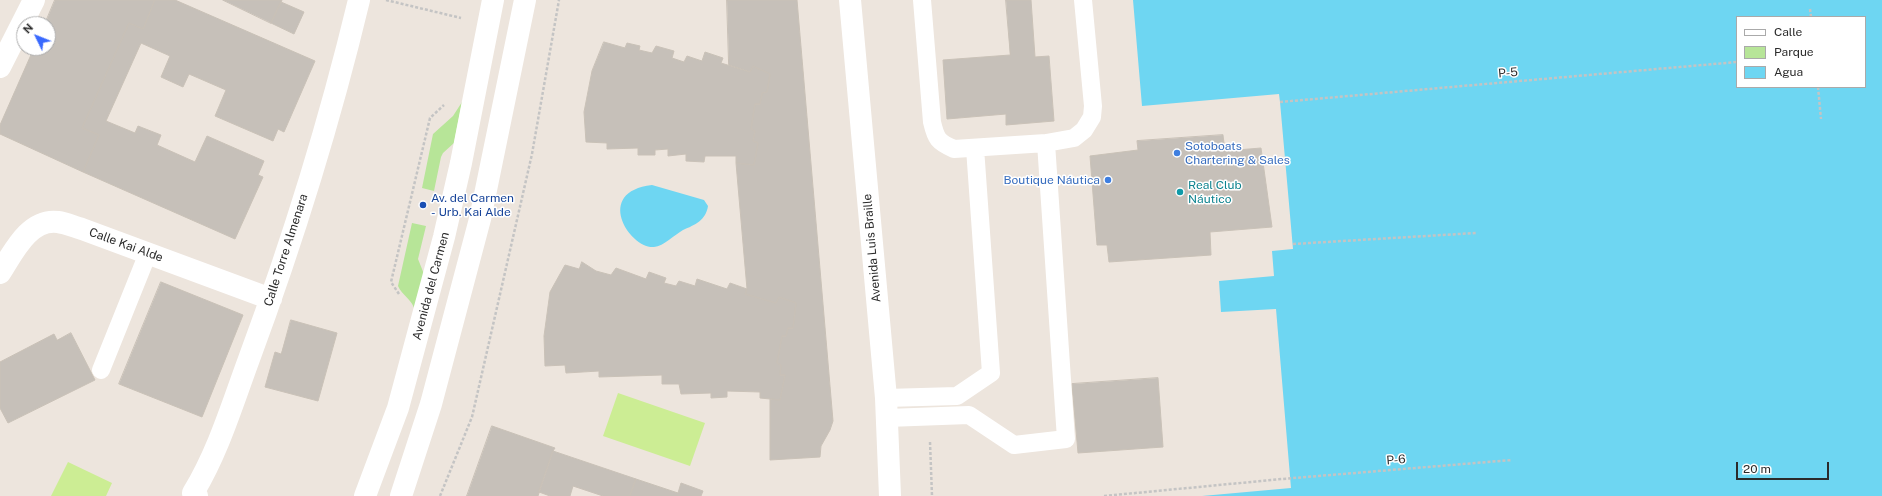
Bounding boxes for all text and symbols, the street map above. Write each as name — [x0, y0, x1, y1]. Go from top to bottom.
north arrow — [16, 16, 56, 56]
legend — [1736, 16, 1866, 88]
text: N — [21, 21, 35, 36]
text: Calle — [1774, 25, 1802, 39]
text: Parque — [1774, 45, 1814, 59]
street label: P-5 — [1498, 65, 1518, 81]
text: Agua — [1774, 65, 1803, 79]
place label: Sotoboats Chartering & Sales — [1185, 139, 1290, 167]
marker: Sotoboats Chartering & Sales — [1172, 148, 1182, 158]
place label: Boutique Náutica — [1003, 173, 1100, 187]
marker: Boutique Náutica — [1103, 175, 1113, 185]
place label: Real Club Náutico — [1188, 178, 1242, 206]
marker: Real Club Náutico — [1175, 187, 1185, 197]
place label: Av. del Carmen - Urb. Kai Alde — [431, 191, 514, 219]
street label: Calle Torre Almenara — [261, 192, 311, 308]
street label: Avenida Luis Braille — [860, 193, 884, 303]
marker: Av. del Carmen - Urb. Kai Alde — [418, 200, 428, 210]
street label: Calle Kai Alde — [87, 225, 165, 265]
street label: Avenida del Carmen — [410, 230, 452, 342]
street label: P-6 — [1386, 452, 1406, 468]
scale bar — [1738, 454, 1831, 480]
text: 20 m — [1743, 462, 1771, 476]

